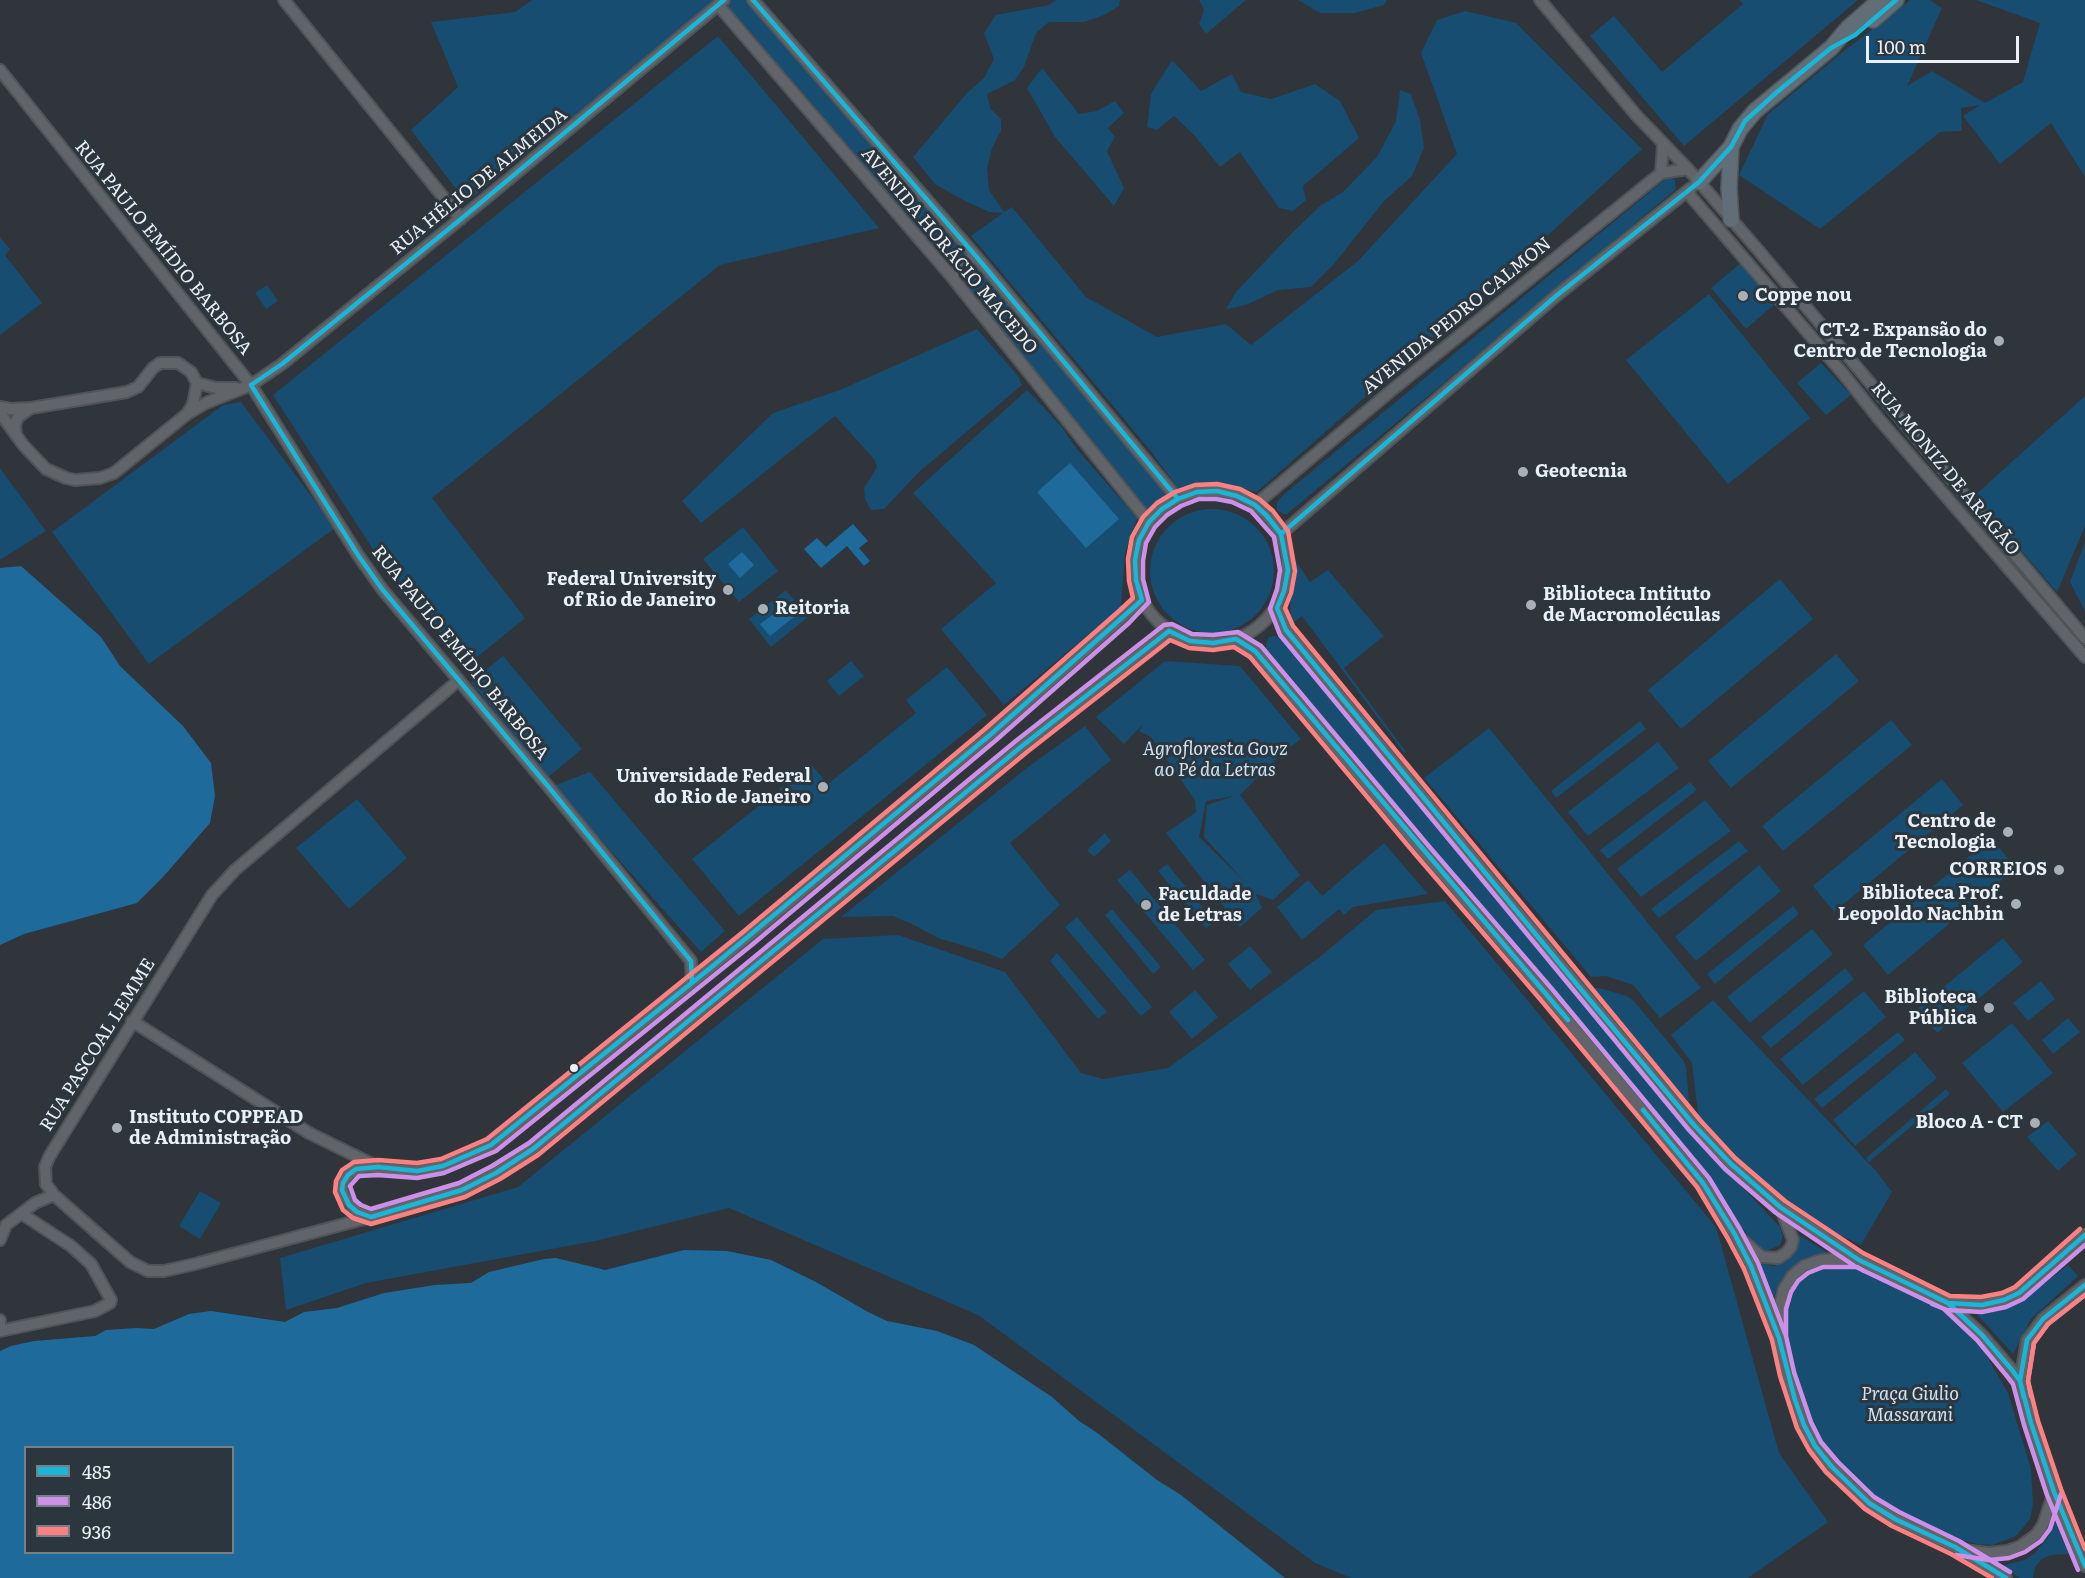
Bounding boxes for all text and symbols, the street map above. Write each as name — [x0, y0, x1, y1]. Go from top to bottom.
scale bar — [1869, 24, 2022, 62]
text: 100 m — [1877, 33, 1926, 60]
street label: RUA HÉLIO DE ALMEIDA — [386, 104, 572, 260]
street label: RUA PAULO EMÍDIO BARBOSA — [70, 137, 256, 359]
street label: AVENIDA HORÁCIO MACEDO — [856, 144, 1042, 358]
street label: AVENIDA PEDRO CALMON — [1358, 233, 1556, 399]
place label: Coppe nou — [1755, 285, 1852, 307]
marker: Coppe nou — [1736, 289, 1750, 303]
place label: CT-2 - Expansão do Centro de Tecnologia — [1793, 320, 1987, 362]
marker: CT-2 - Expansão do Centro de Tecnologia — [1992, 334, 2006, 348]
street label: RUA MONIZ DE ARAGÃO — [1866, 378, 2024, 560]
place label: Geotecnia — [1535, 461, 1627, 483]
marker: Geotecnia — [1516, 465, 1530, 479]
street label: RUA PAULO EMÍDIO BARBOSA — [367, 542, 553, 764]
place label: Federal University of Rio de Janeiro — [547, 569, 716, 612]
marker: Federal University of Rio de Janeiro — [721, 583, 735, 597]
place label: Biblioteca Intituto de Macromoléculas — [1543, 584, 1720, 626]
place label: Reitoria — [775, 598, 850, 620]
marker: Biblioteca Intituto de Macromoléculas — [1524, 598, 1538, 612]
marker: Reitoria — [756, 602, 770, 616]
park label: Agrofloresta Govz ao Pé da Letras — [1142, 739, 1288, 782]
place label: Universidade Federal do Rio de Janeiro — [616, 766, 811, 808]
marker: Universidade Federal do Rio de Janeiro — [816, 780, 830, 794]
place label: Centro de Tecnologia — [1895, 811, 1996, 854]
marker: Centro de Tecnologia — [2001, 825, 2015, 839]
place label: CORREIOS — [1949, 859, 2047, 881]
marker: CORREIOS — [2052, 863, 2066, 877]
place label: Biblioteca Prof. Leopoldo Nachbin — [1838, 883, 2004, 926]
place label: Faculdade de Letras — [1158, 884, 1252, 926]
marker: Biblioteca Prof. Leopoldo Nachbin — [2009, 897, 2023, 911]
marker: Faculdade de Letras — [1139, 898, 1153, 912]
street label: RUA PASCOAL LEMME — [36, 955, 160, 1135]
place label: Biblioteca Pública — [1885, 987, 1977, 1030]
marker: Biblioteca Pública — [1982, 1001, 1996, 1015]
unlabelled marker — [568, 1062, 580, 1074]
place label: Instituto COPPEAD de Administração — [129, 1107, 303, 1150]
place label: Bloco A - CT — [1915, 1112, 2023, 1134]
marker: Bloco A - CT — [2028, 1116, 2042, 1130]
marker: Instituto COPPEAD de Administração — [110, 1121, 124, 1135]
park label: Praça Giulio Massarani — [1861, 1384, 1959, 1426]
legend — [24, 1446, 234, 1554]
text: 485 — [82, 1458, 111, 1485]
text: 486 — [82, 1488, 112, 1515]
text: 936 — [82, 1518, 111, 1545]

